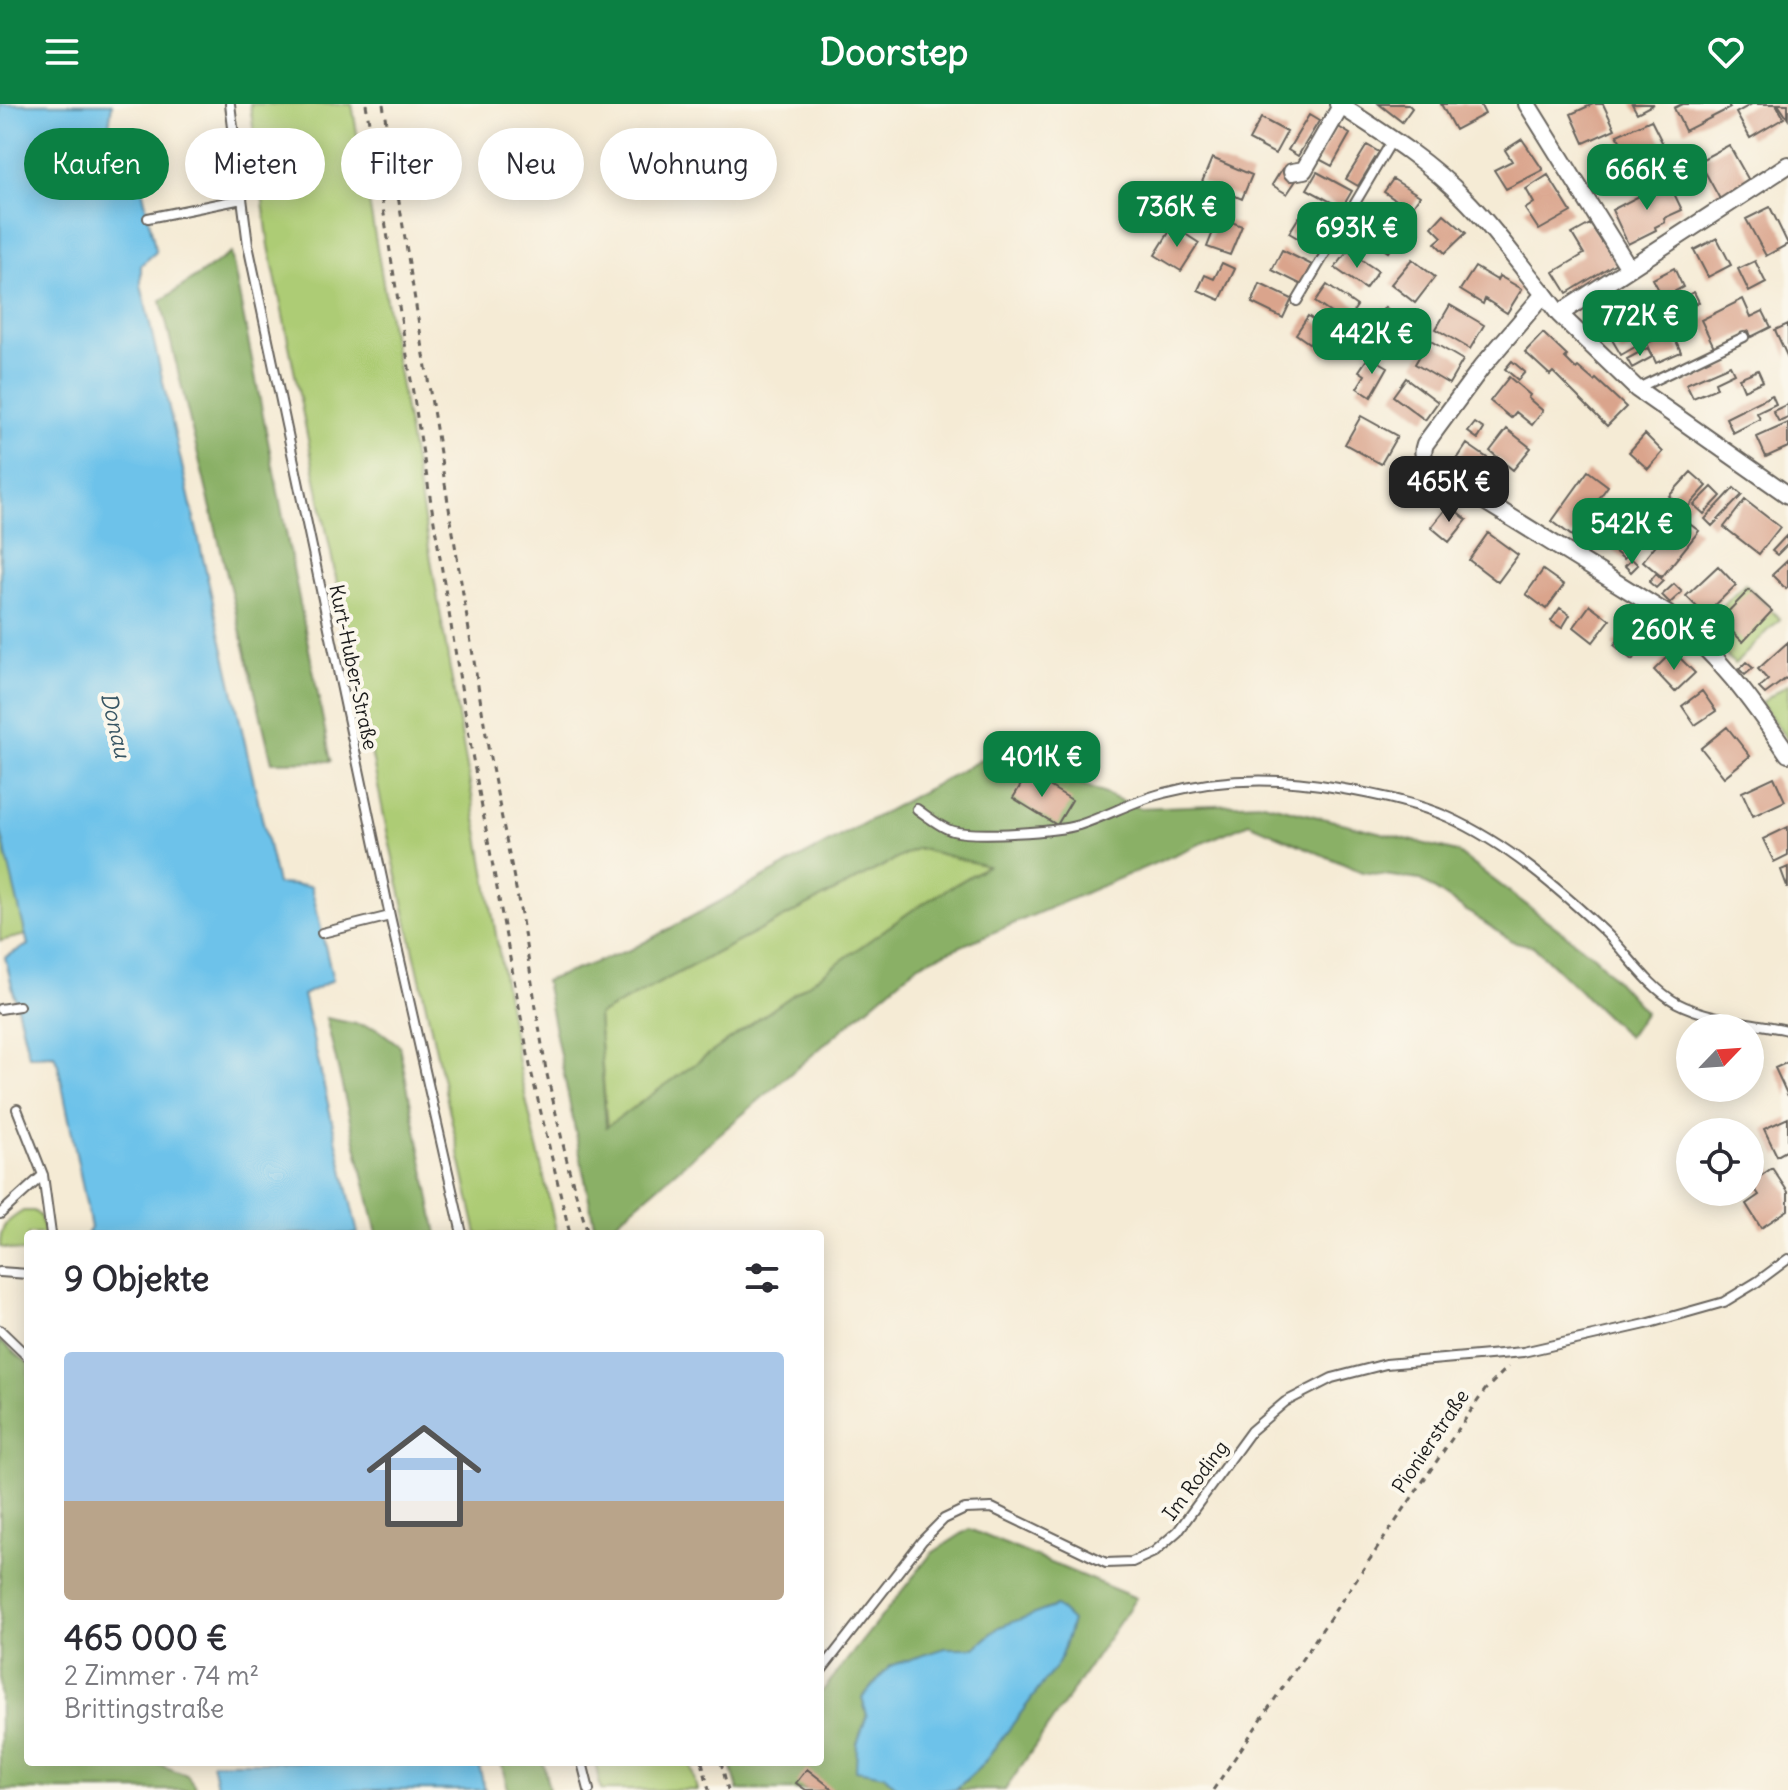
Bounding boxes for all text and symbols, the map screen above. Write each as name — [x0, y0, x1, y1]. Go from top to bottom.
icon: menu — [40, 30, 84, 74]
text: Doorstep — [820, 30, 968, 75]
icon: heart — [1704, 30, 1748, 74]
chip: Kaufen — [24, 128, 169, 200]
chip: Mieten — [185, 128, 325, 200]
chip: Filter — [341, 128, 462, 200]
chip: Neu — [478, 128, 584, 200]
chip: Wohnung — [600, 128, 777, 200]
pin: 666K € — [1582, 144, 1712, 212]
text: 666K € — [1605, 153, 1689, 186]
pin: 736K € — [1112, 181, 1242, 249]
text: 736K € — [1136, 190, 1218, 223]
pin: 693K € — [1292, 202, 1422, 270]
text: 693K € — [1315, 211, 1399, 244]
pin: 772K € — [1575, 290, 1705, 358]
text: 772K € — [1601, 299, 1679, 332]
pin: 442K € — [1307, 308, 1437, 376]
text: 442K € — [1330, 317, 1414, 350]
pin: 465K € — [1384, 456, 1514, 524]
text: 465K € — [1407, 465, 1491, 498]
pin: 542K € — [1567, 498, 1697, 566]
text: 542K € — [1590, 507, 1674, 540]
street label: Kurt-Huber-Straße — [324, 582, 384, 752]
pin: 260K € — [1609, 604, 1739, 672]
text: 260K € — [1631, 613, 1717, 646]
water label: Donau — [95, 690, 137, 761]
pin: 401K € — [977, 731, 1107, 799]
text: 401K € — [1001, 740, 1083, 773]
north arrow — [1676, 1014, 1764, 1102]
map controls — [1676, 1014, 1764, 1206]
button: locate — [1676, 1118, 1764, 1206]
icon: filters — [740, 1256, 784, 1300]
text: 9 Objekte — [64, 1257, 209, 1300]
street label: Pionierstraße — [1386, 1384, 1474, 1498]
icon: home — [352, 1404, 496, 1548]
street label: Im Roding — [1157, 1435, 1233, 1525]
text: 465 000 € — [64, 1616, 228, 1659]
text: 2 Zimmer · 74 m² — [64, 1659, 259, 1692]
text: Brittingstraße — [64, 1692, 224, 1725]

